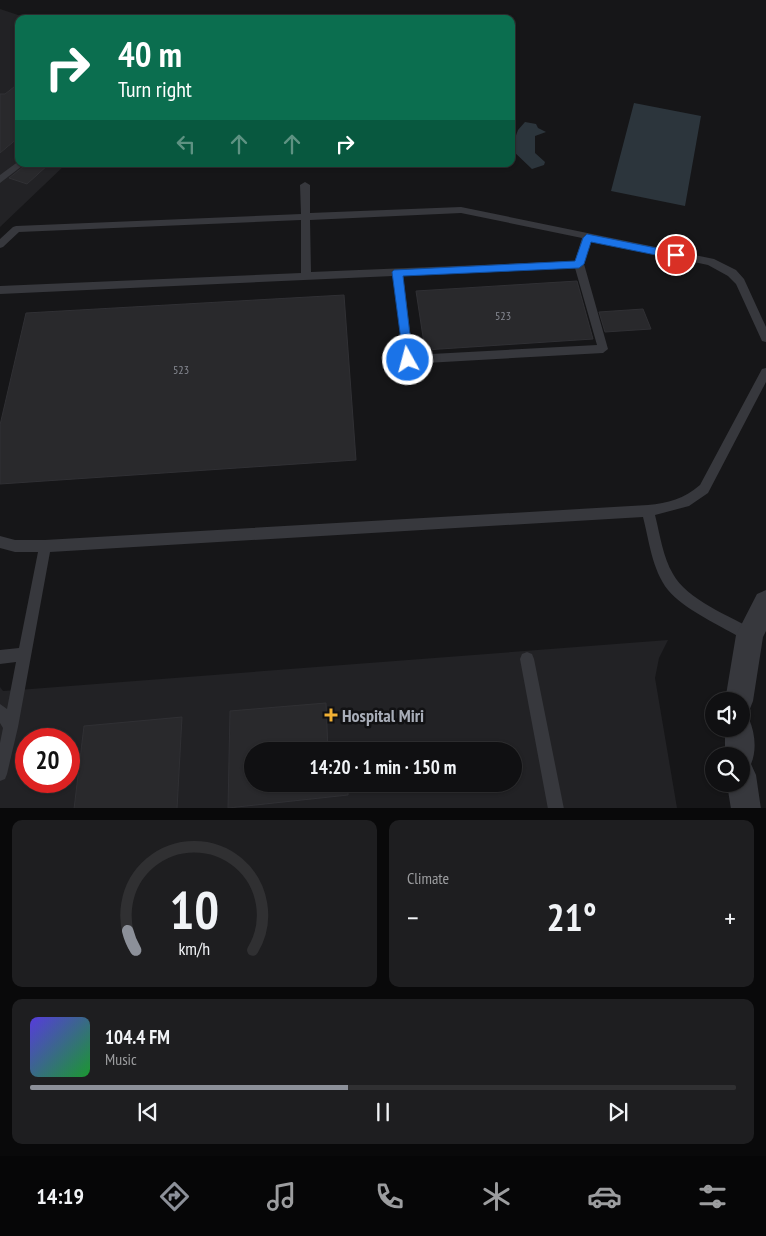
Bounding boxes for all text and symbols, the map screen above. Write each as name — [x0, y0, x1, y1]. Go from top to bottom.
text: 40 m — [118, 31, 182, 77]
icon: right — [35, 35, 100, 100]
text: Turn right — [118, 75, 192, 103]
icon: left — [172, 130, 200, 158]
icon: ahead — [225, 130, 253, 158]
icon: ahead — [278, 130, 306, 158]
icon: right — [331, 130, 359, 158]
pin — [655, 234, 697, 276]
icon: arrive — [662, 241, 690, 269]
house number: 523 — [495, 308, 511, 323]
position arrow — [381, 333, 433, 385]
house number: 523 — [173, 362, 189, 377]
map controls — [705, 692, 750, 792]
button: sound — [705, 692, 750, 737]
place label: Hospital Miri — [342, 704, 424, 727]
marker: Hospital Miri — [324, 708, 338, 722]
speed limit sign: 20 — [15, 728, 80, 793]
button: search — [705, 747, 750, 792]
text: 14:20 · 1 min · 150 m — [310, 755, 456, 779]
text: Climate — [407, 868, 449, 888]
text: 10 — [170, 876, 219, 943]
text: 21° — [546, 892, 597, 941]
text: − — [407, 899, 419, 936]
text: + — [724, 899, 736, 936]
text: km/h — [179, 937, 210, 960]
text: 104.4 FM — [105, 1025, 170, 1049]
text: Music — [105, 1049, 137, 1069]
icon: previous — [134, 1098, 162, 1126]
icon: pause — [369, 1098, 397, 1126]
icon: next — [604, 1098, 632, 1126]
icon: directions — [157, 1179, 192, 1214]
icon: music — [264, 1179, 299, 1214]
icon: phone — [372, 1179, 407, 1214]
icon: climate — [479, 1179, 514, 1214]
icon: car — [587, 1179, 622, 1214]
icon: filters — [695, 1179, 730, 1214]
text: 14:19 — [36, 1182, 84, 1210]

